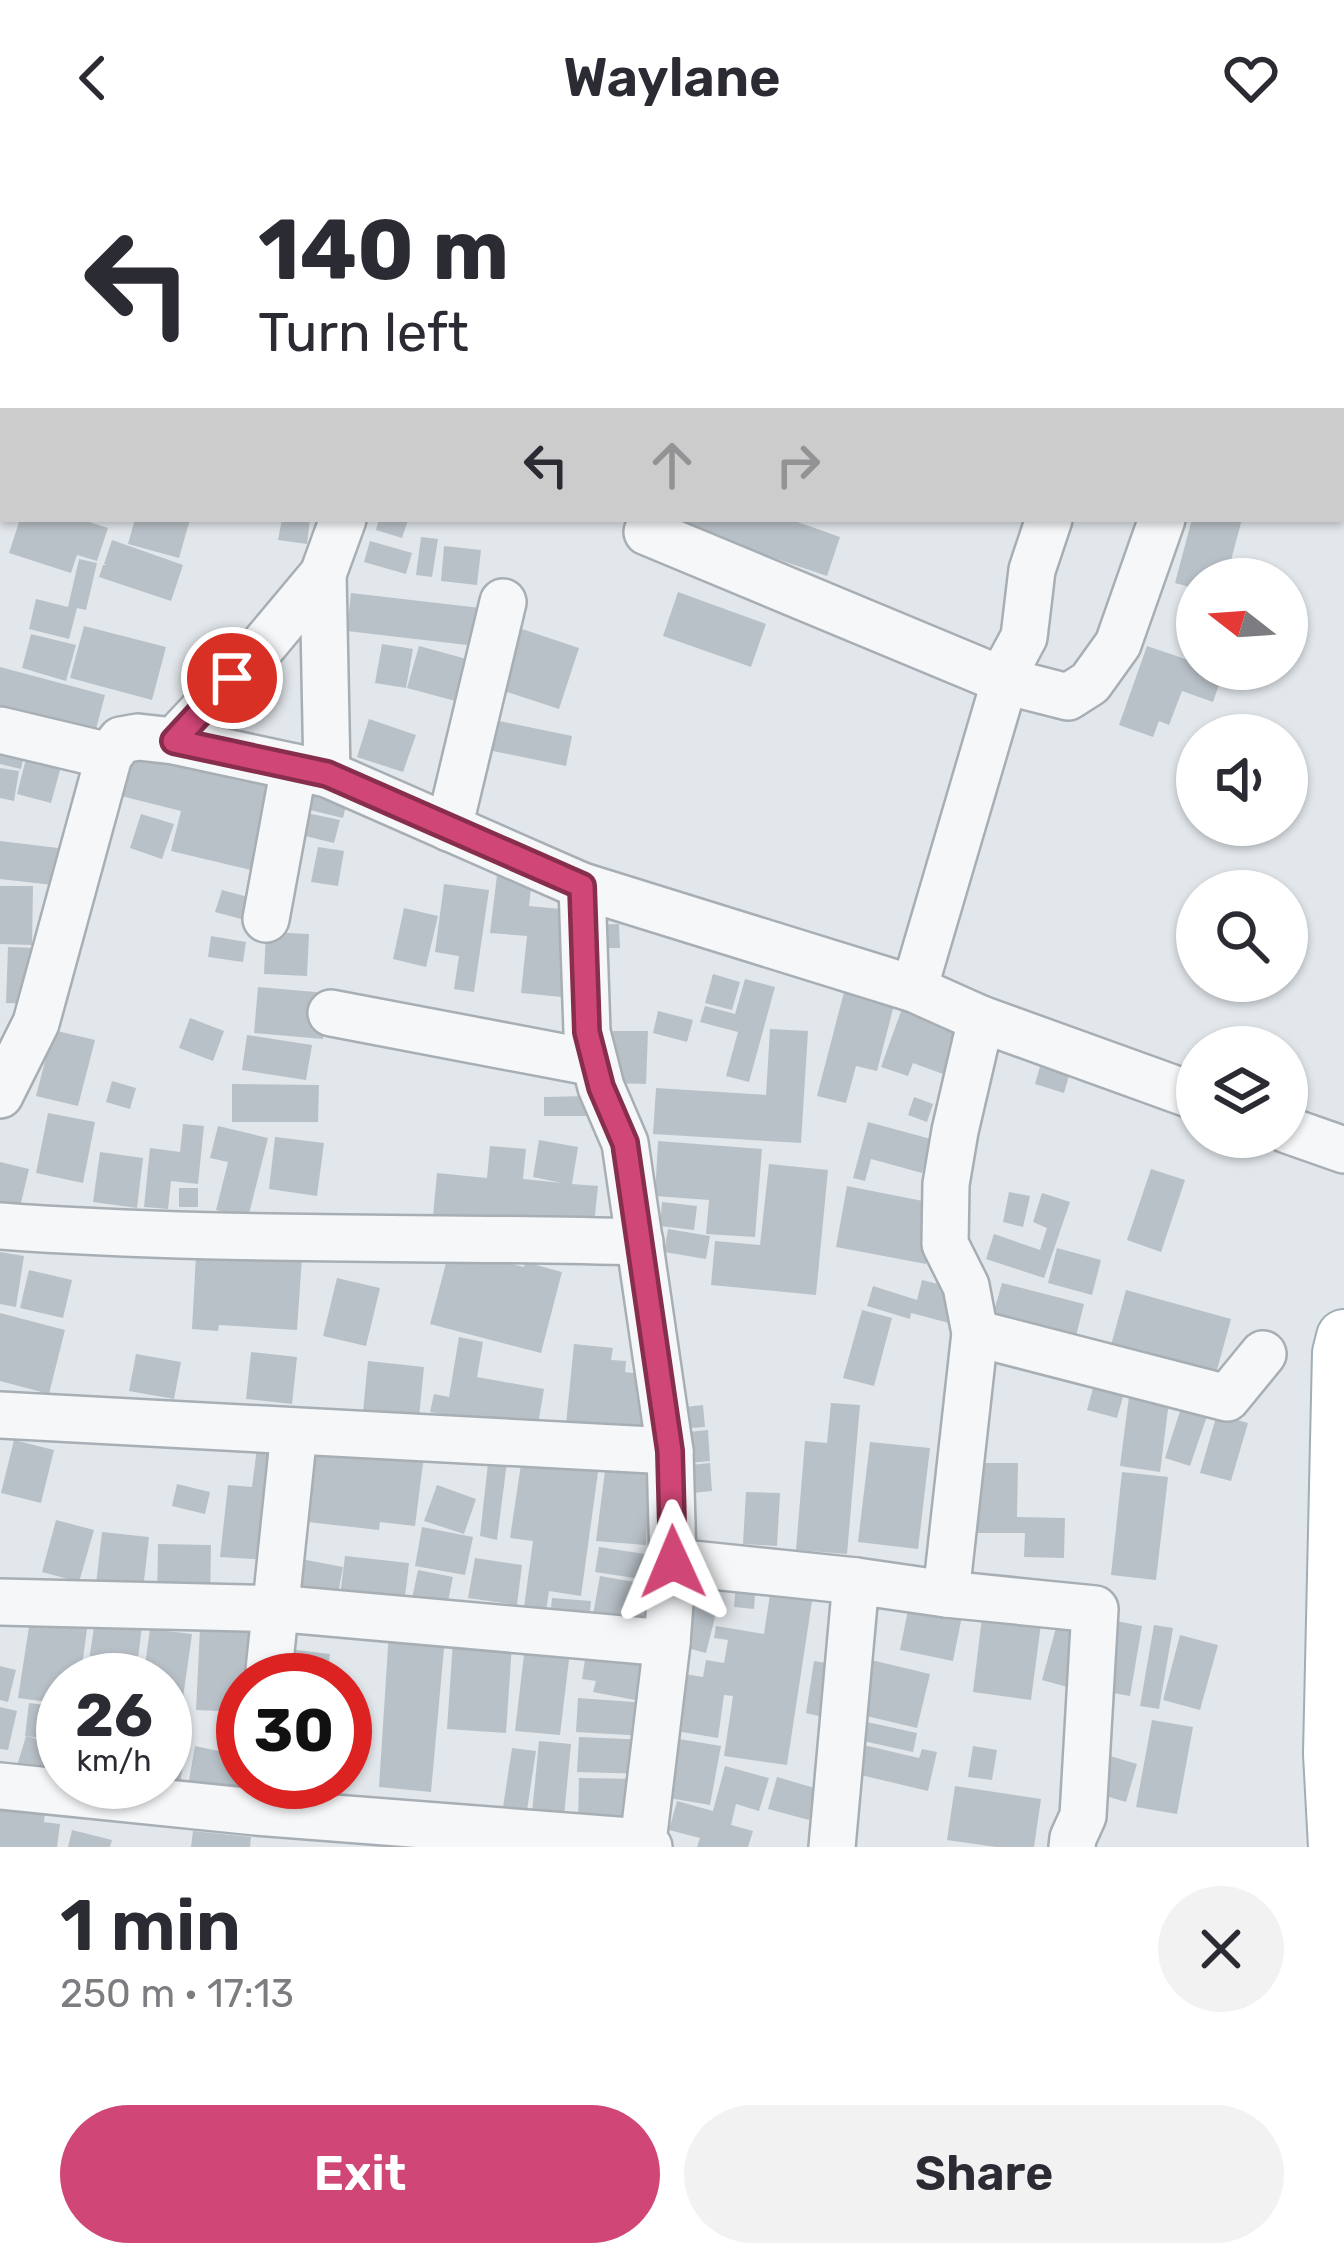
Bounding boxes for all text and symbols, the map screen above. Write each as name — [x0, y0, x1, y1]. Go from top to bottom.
icon: back — [60, 45, 126, 111]
icon: heart — [1218, 45, 1284, 111]
text: Waylane — [563, 46, 781, 110]
text: 140 m — [258, 200, 509, 300]
icon: left — [60, 204, 216, 360]
text: Turn left — [258, 301, 469, 365]
icon: left — [513, 432, 579, 498]
icon: ahead — [639, 432, 705, 498]
icon: right — [765, 432, 831, 498]
north arrow — [1176, 558, 1308, 690]
map controls — [1176, 558, 1308, 1158]
pin — [181, 627, 283, 729]
icon: arrive — [199, 645, 265, 711]
button: sound — [1176, 714, 1308, 846]
button: search — [1176, 870, 1308, 1002]
button: layers — [1176, 1026, 1308, 1158]
position arrow — [610, 1499, 736, 1625]
speed limit sign: 30 — [216, 1653, 372, 1809]
text: 26 — [75, 1680, 153, 1751]
text: km/h — [77, 1743, 151, 1779]
text: 1 min — [60, 1883, 241, 1968]
button: close — [1158, 1886, 1284, 2012]
text: 250 m · 17:13 — [60, 1971, 294, 2017]
button: Exit — [60, 2105, 660, 2243]
button: Share — [684, 2105, 1284, 2243]

